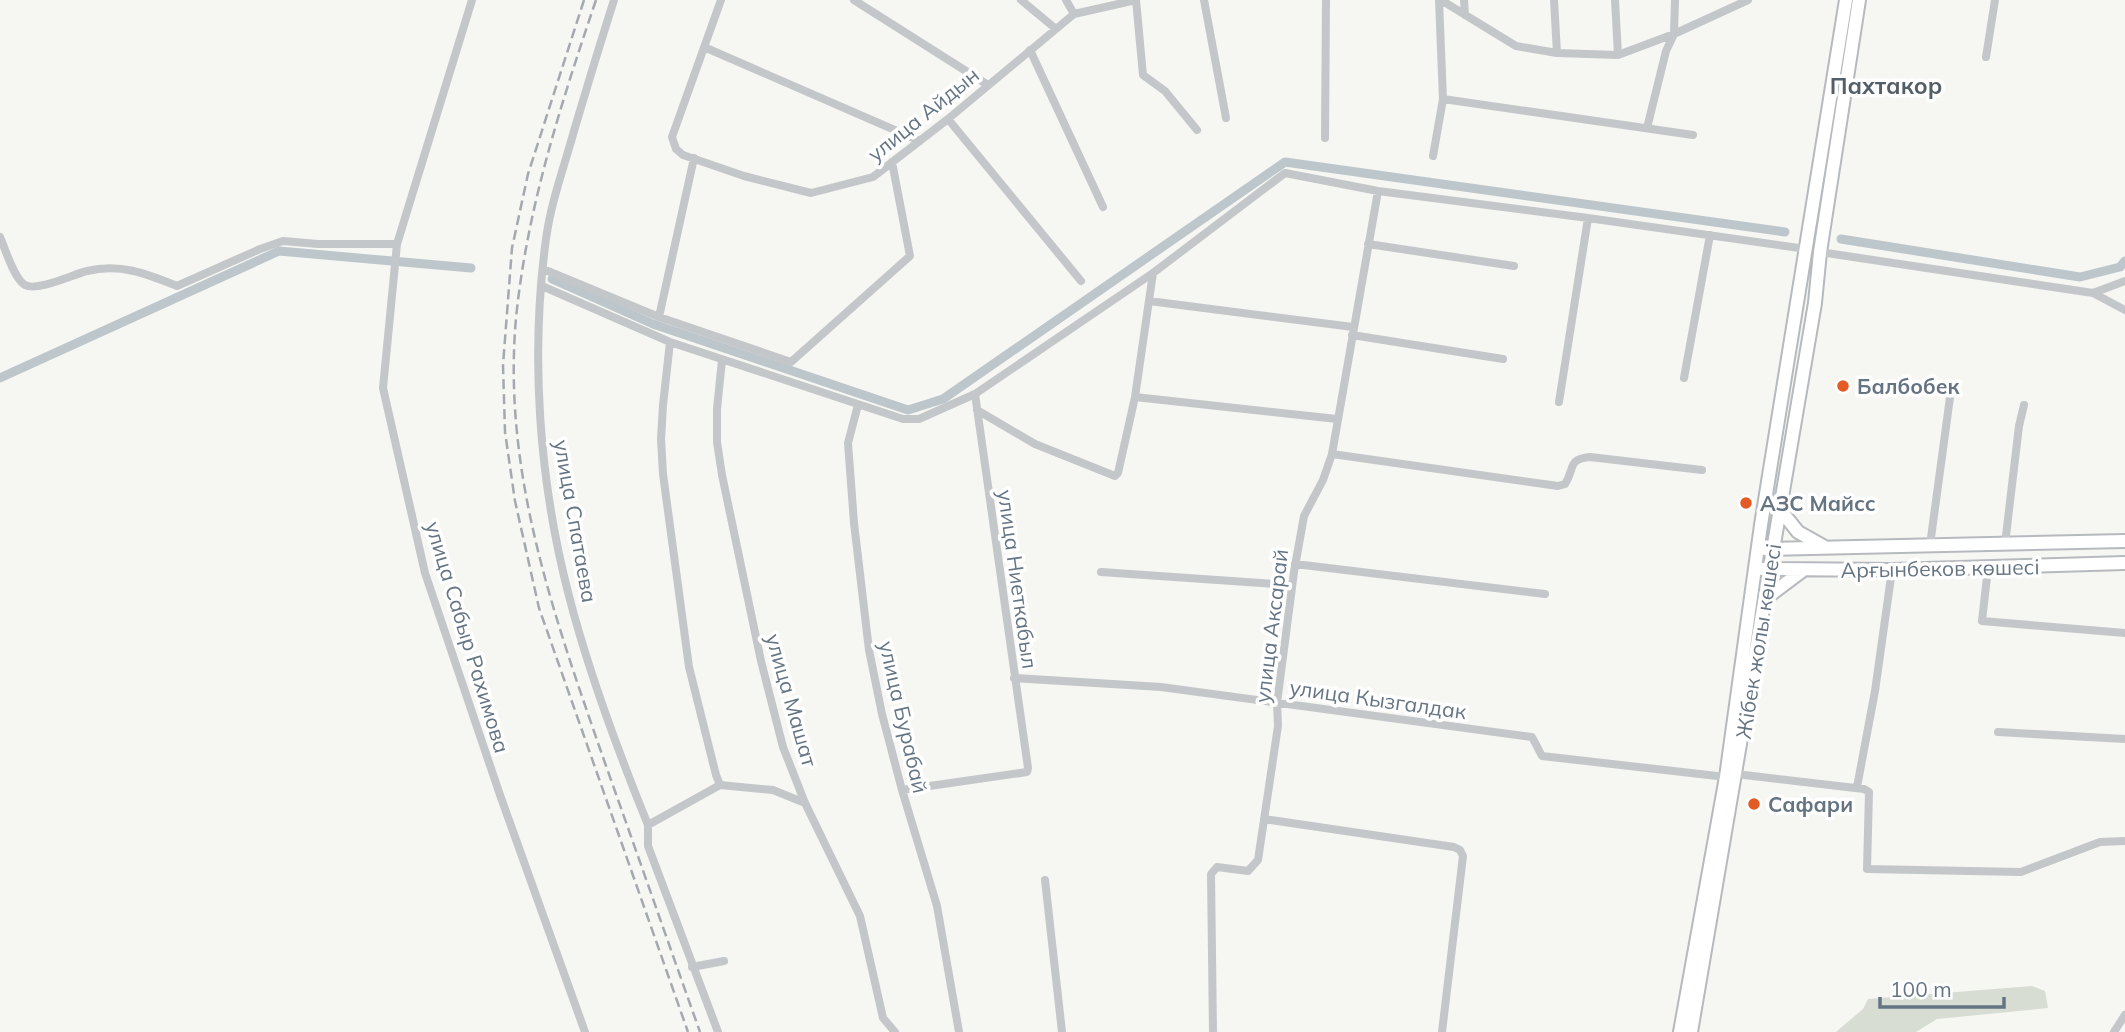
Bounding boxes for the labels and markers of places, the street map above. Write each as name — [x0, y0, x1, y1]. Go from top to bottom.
place label: Балбобек — [1857, 373, 1961, 399]
marker: Балбобек — [1835, 378, 1851, 394]
place label: АЗС Майсс — [1760, 490, 1876, 516]
marker: АЗС Майсс — [1738, 495, 1754, 511]
place label: Сафари — [1768, 791, 1853, 817]
marker: Сафари — [1746, 796, 1762, 812]

